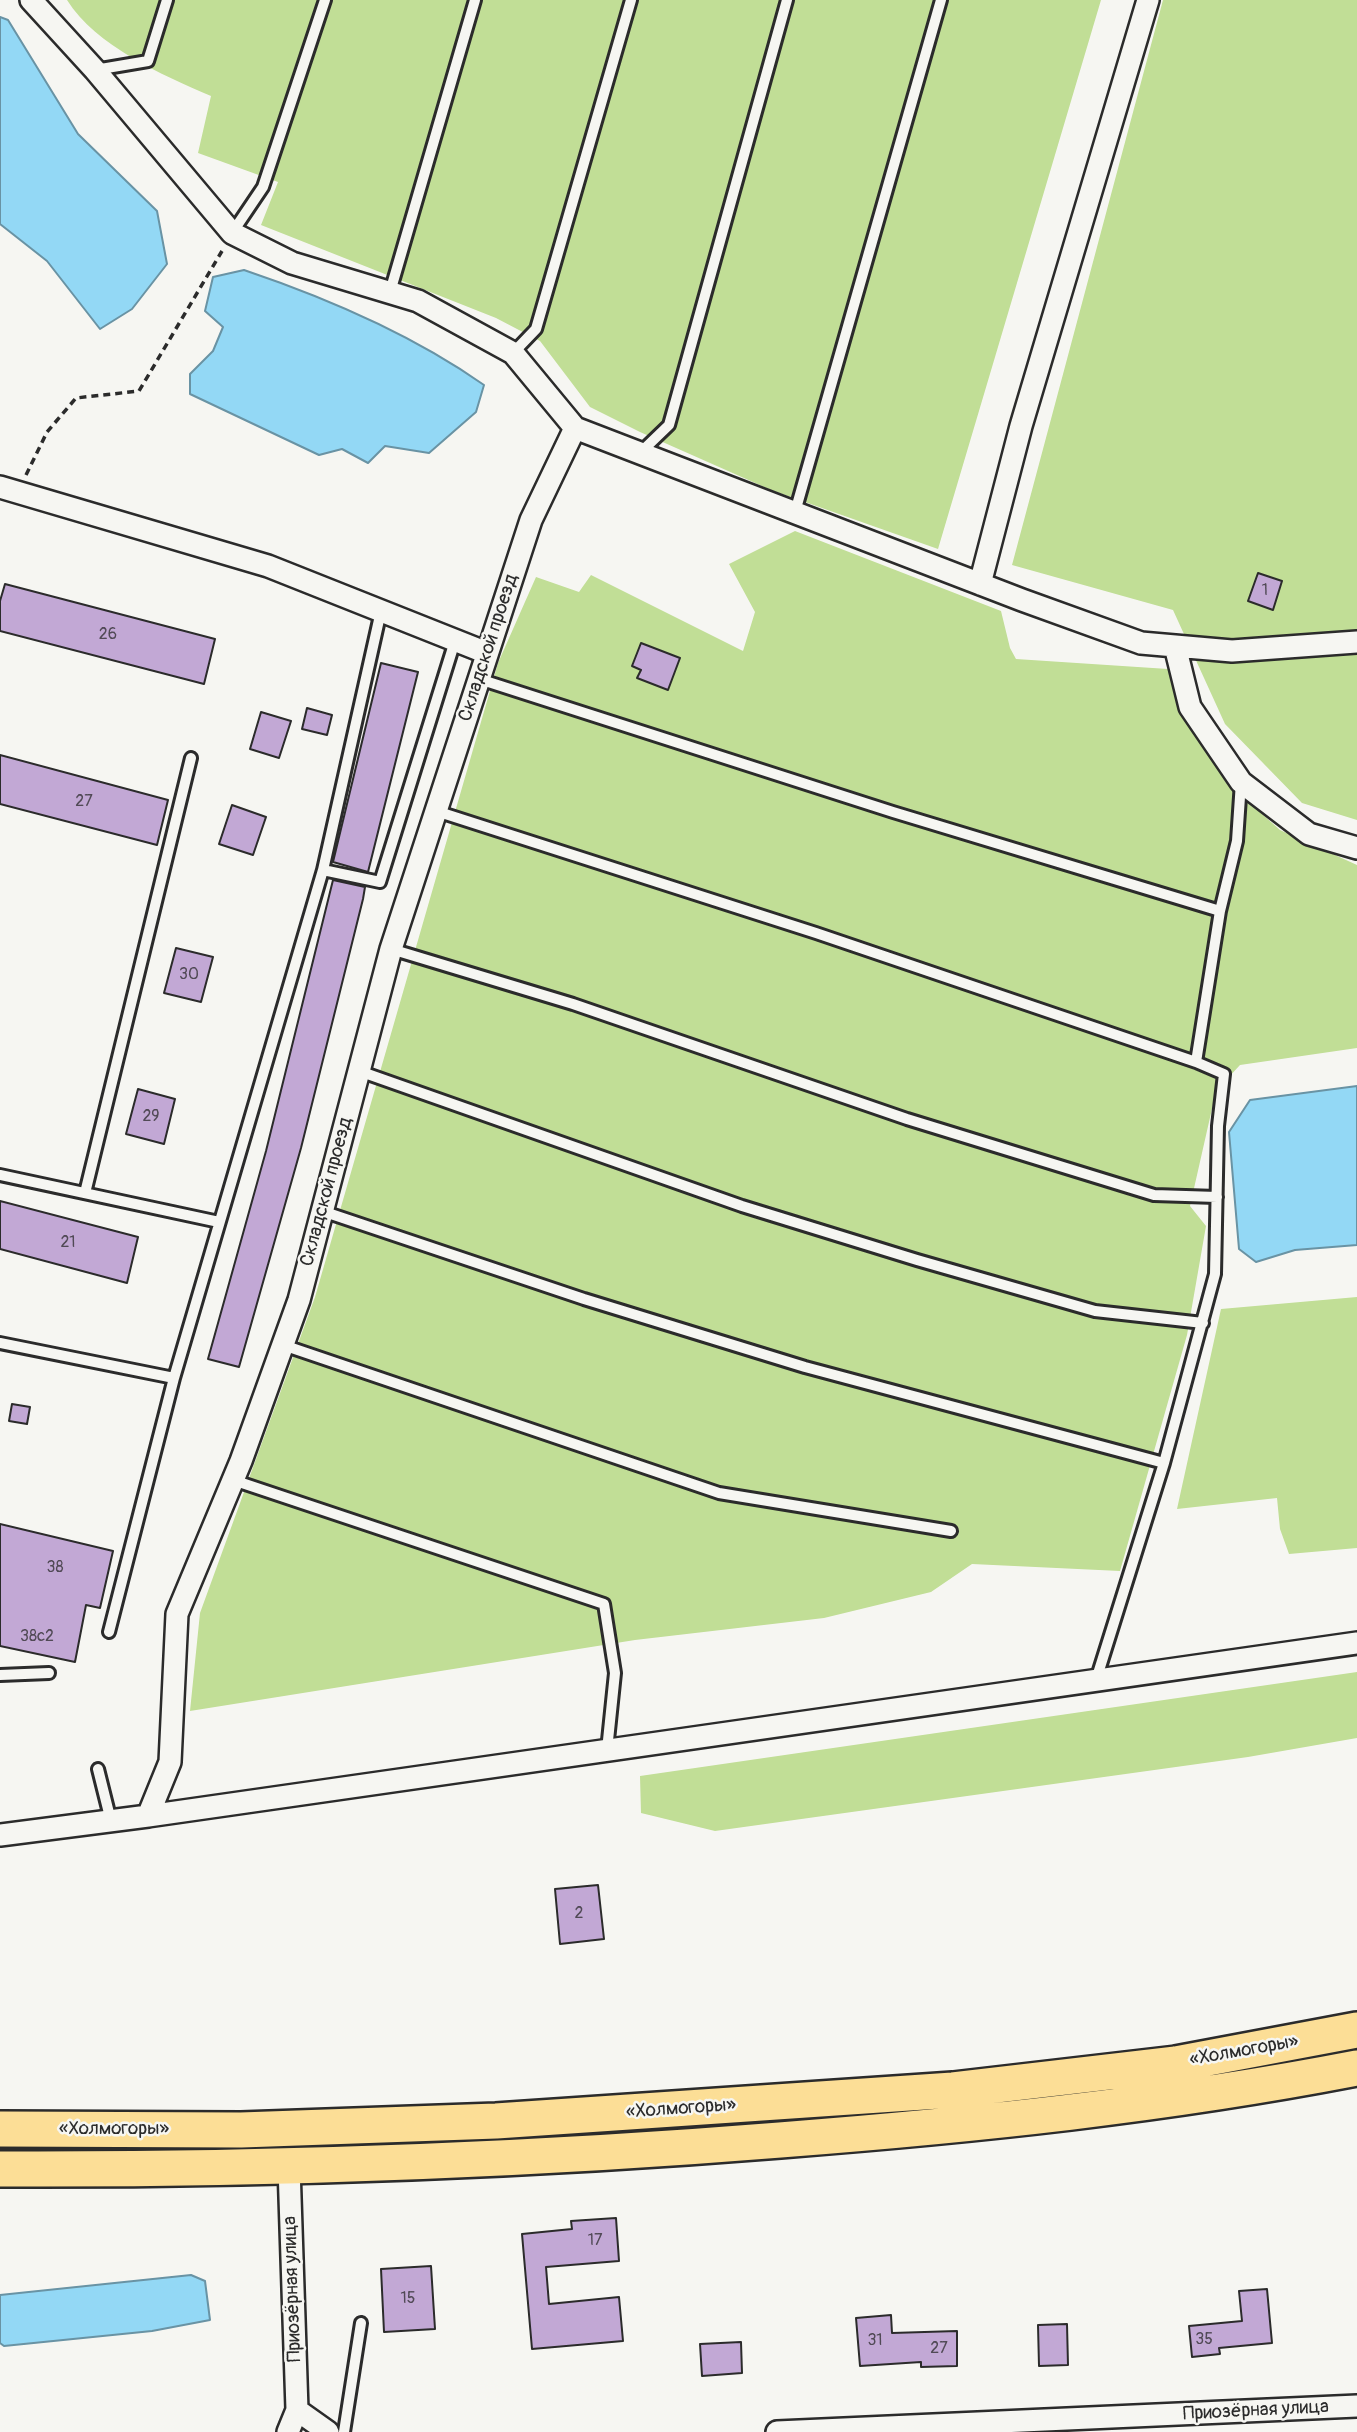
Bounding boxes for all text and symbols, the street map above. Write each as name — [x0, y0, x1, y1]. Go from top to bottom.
street label: Складской проезд — [454, 572, 524, 724]
house number: 1 — [1262, 581, 1268, 601]
house number: 26 — [99, 625, 117, 645]
house number: 27 — [75, 792, 93, 812]
house number: 30 — [179, 965, 199, 985]
house number: 29 — [142, 1107, 160, 1127]
street label: Складской проезд — [296, 1115, 358, 1269]
house number: 21 — [60, 1233, 76, 1253]
house number: 38 — [47, 1558, 63, 1578]
house number: 38с2 — [20, 1627, 54, 1647]
house number: 2 — [575, 1904, 583, 1924]
street label: «Холмогоры» — [1188, 2030, 1300, 2072]
street label: «Холмогоры» — [625, 2094, 737, 2124]
street label: «Холмогоры» — [59, 2118, 169, 2140]
street label: Приозёрная улица — [279, 2216, 307, 2362]
house number: 17 — [588, 2231, 602, 2251]
house number: 15 — [401, 2289, 415, 2309]
house number: 35 — [1195, 2330, 1213, 2350]
house number: 31 — [867, 2331, 883, 2351]
house number: 27 — [930, 2339, 948, 2359]
street label: Приозёрная улица — [1182, 2396, 1330, 2426]

